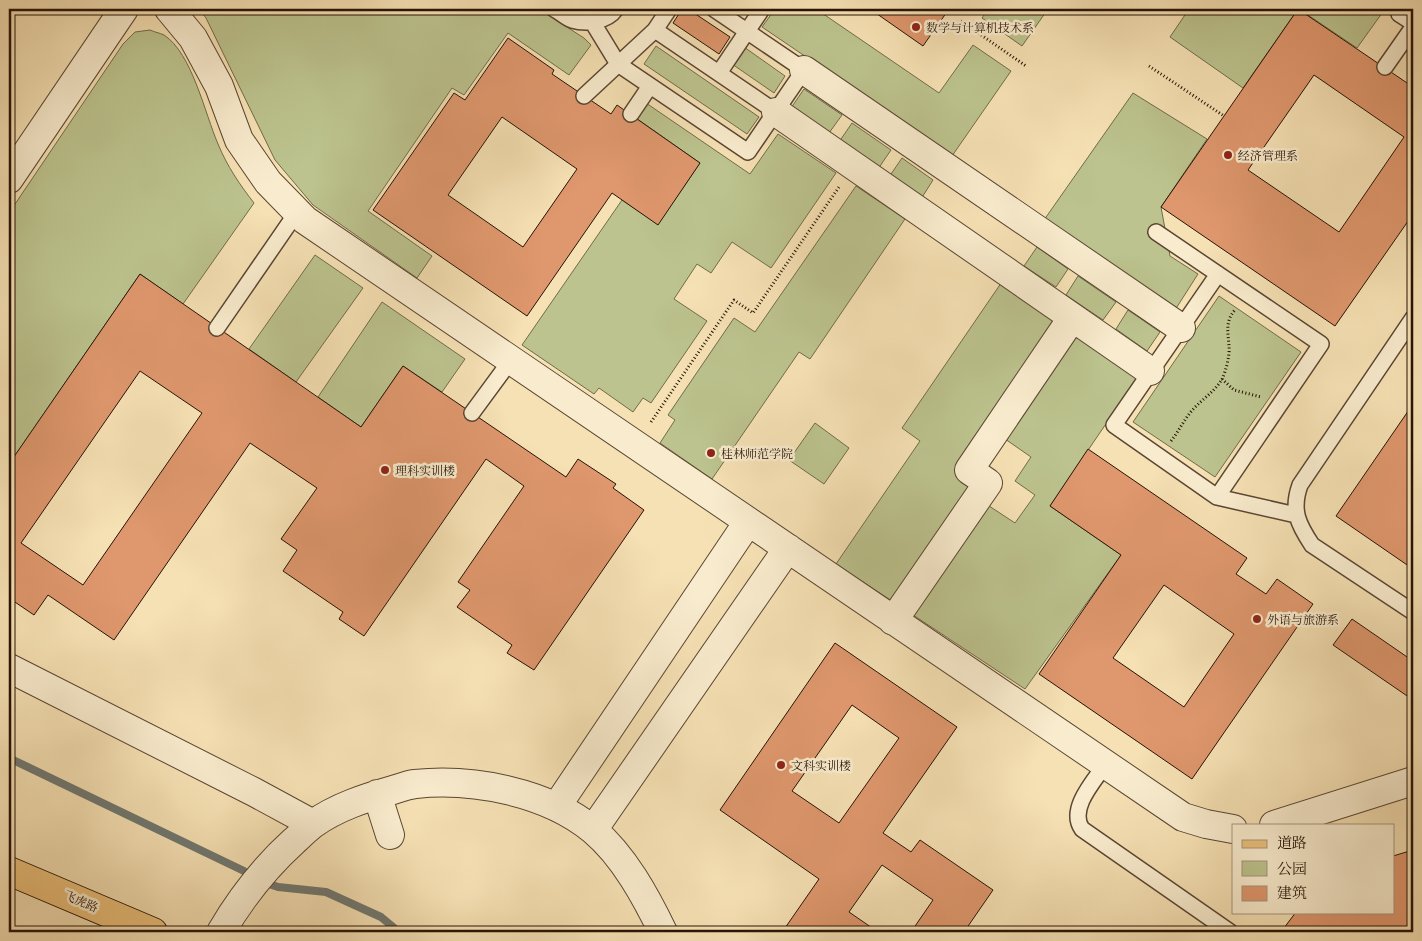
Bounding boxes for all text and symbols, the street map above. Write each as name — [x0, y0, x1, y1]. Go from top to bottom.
place label: 数学与计算机技术系 — [926, 20, 1034, 35]
marker: 数学与计算机技术系 — [910, 21, 922, 33]
place label: 经济管理系 — [1238, 148, 1298, 163]
marker: 经济管理系 — [1222, 149, 1234, 161]
place label: 桂林师范学院 — [721, 446, 793, 461]
marker: 桂林师范学院 — [705, 447, 717, 459]
place label: 理科实训楼 — [395, 463, 455, 478]
marker: 理科实训楼 — [379, 464, 391, 476]
place label: 外语与旅游系 — [1267, 612, 1339, 627]
marker: 外语与旅游系 — [1251, 613, 1263, 625]
place label: 文科实训楼 — [791, 758, 851, 773]
marker: 文科实训楼 — [775, 759, 787, 771]
legend — [1232, 824, 1394, 914]
text: 道路 — [1277, 833, 1307, 852]
text: 公园 — [1277, 859, 1307, 878]
text: 建筑 — [1277, 883, 1307, 902]
street label: 飞虎路 — [61, 887, 101, 915]

